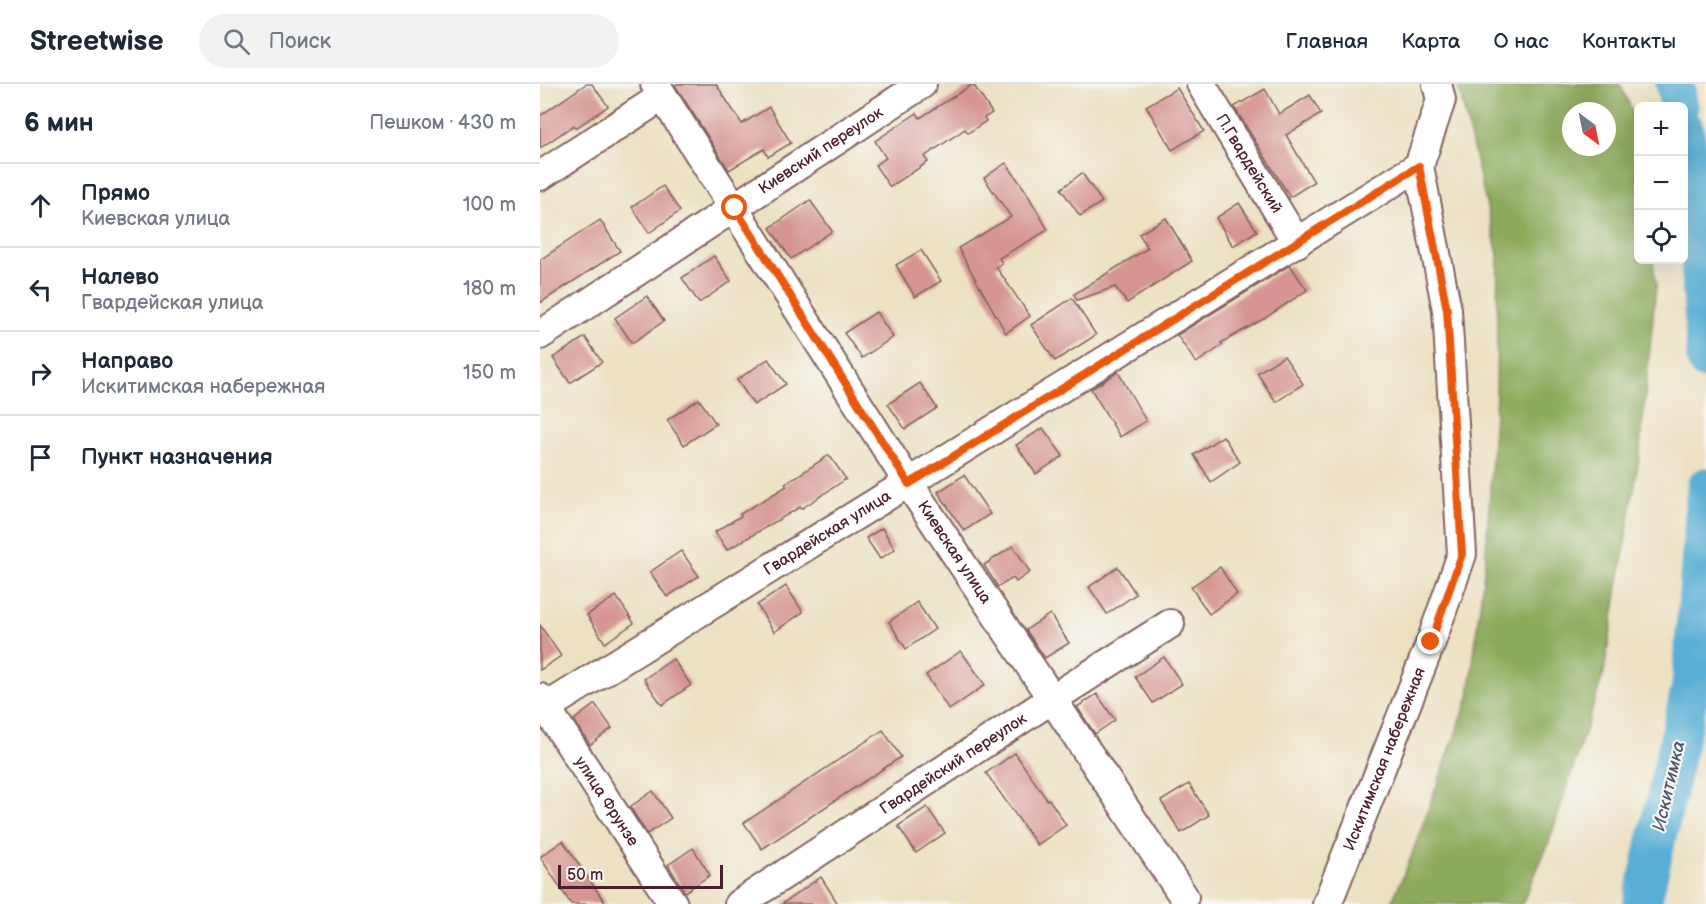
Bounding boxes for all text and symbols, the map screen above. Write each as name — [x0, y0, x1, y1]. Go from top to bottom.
search box — [199, 14, 619, 68]
text: Streetwise — [30, 25, 163, 58]
icon: search — [220, 25, 253, 58]
text: Поиск — [268, 28, 331, 55]
text: Главная — [1285, 29, 1368, 54]
text: Карта — [1401, 29, 1460, 54]
text: О нас — [1493, 29, 1549, 54]
text: Контакты — [1582, 29, 1676, 54]
north arrow — [1562, 102, 1616, 156]
map controls — [1634, 102, 1688, 264]
button: + — [1634, 102, 1688, 156]
street label: Киевский переулок — [755, 103, 887, 198]
text: 6 мин — [24, 108, 94, 139]
street label: П.Гвардейский — [1212, 110, 1286, 217]
text: Пешком · 430 m — [369, 111, 516, 135]
button: − — [1634, 156, 1688, 210]
text: Прямо — [81, 180, 150, 207]
icon: ahead — [24, 189, 57, 222]
text: 100 m — [463, 193, 516, 217]
route start — [721, 194, 747, 220]
text: Киевская улица — [81, 207, 230, 231]
button: locate — [1634, 210, 1688, 264]
text: Налево — [81, 264, 159, 291]
icon: left — [24, 273, 57, 306]
text: 180 m — [463, 277, 516, 301]
text: Гвардейская улица — [81, 291, 264, 315]
text: Направо — [81, 348, 173, 375]
icon: right — [24, 357, 57, 390]
text: 150 m — [463, 361, 516, 385]
text: Искитимская набережная — [81, 375, 325, 399]
icon: arrive — [24, 441, 57, 474]
text: Пункт назначения — [81, 444, 273, 471]
street label: Гвардейская улица — [760, 486, 895, 579]
street label: Киевская улица — [913, 497, 996, 608]
route end — [1417, 628, 1443, 654]
street label: Искитимская набережная — [1340, 664, 1430, 853]
street label: Гвардейский переулок — [876, 709, 1030, 819]
water label: Искитимка — [1648, 739, 1690, 833]
street label: улица Фрунзе — [571, 753, 643, 850]
scale bar — [558, 862, 723, 890]
text: 50 m — [567, 866, 603, 885]

